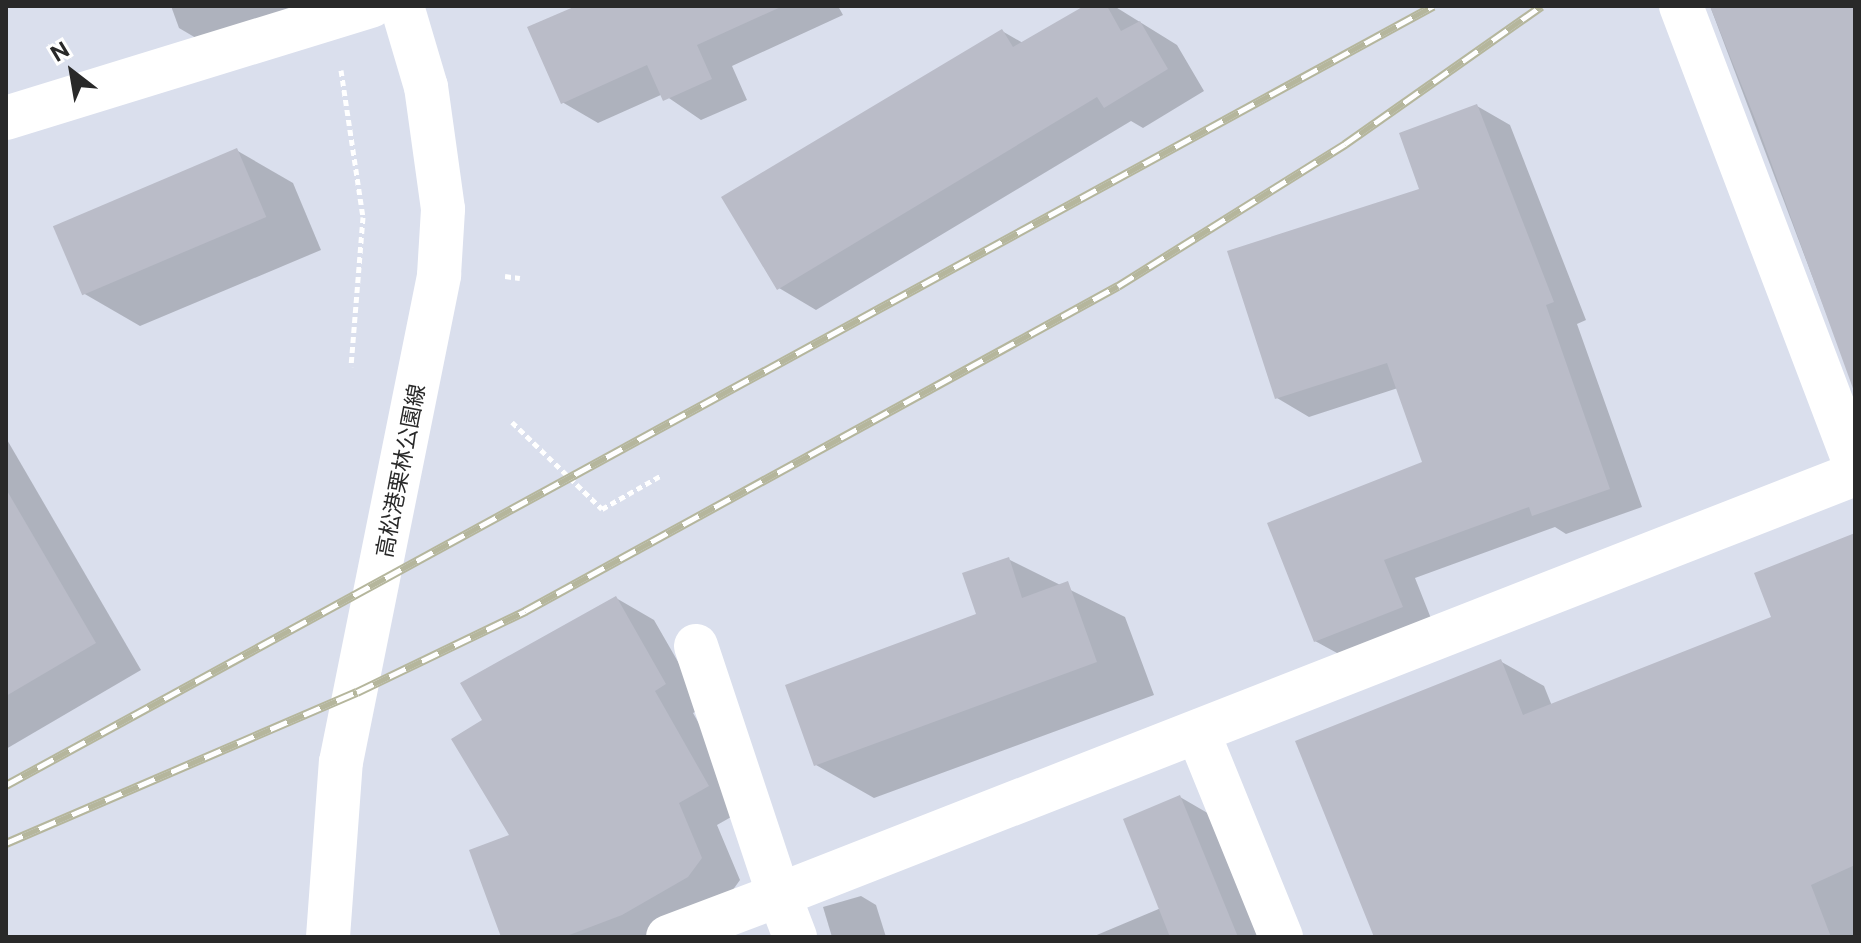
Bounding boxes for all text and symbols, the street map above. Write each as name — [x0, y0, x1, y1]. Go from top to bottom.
north arrow — [32, 32, 112, 112]
text: N — [46, 36, 74, 67]
street label: 高松港栗林公園線 — [371, 382, 431, 560]

